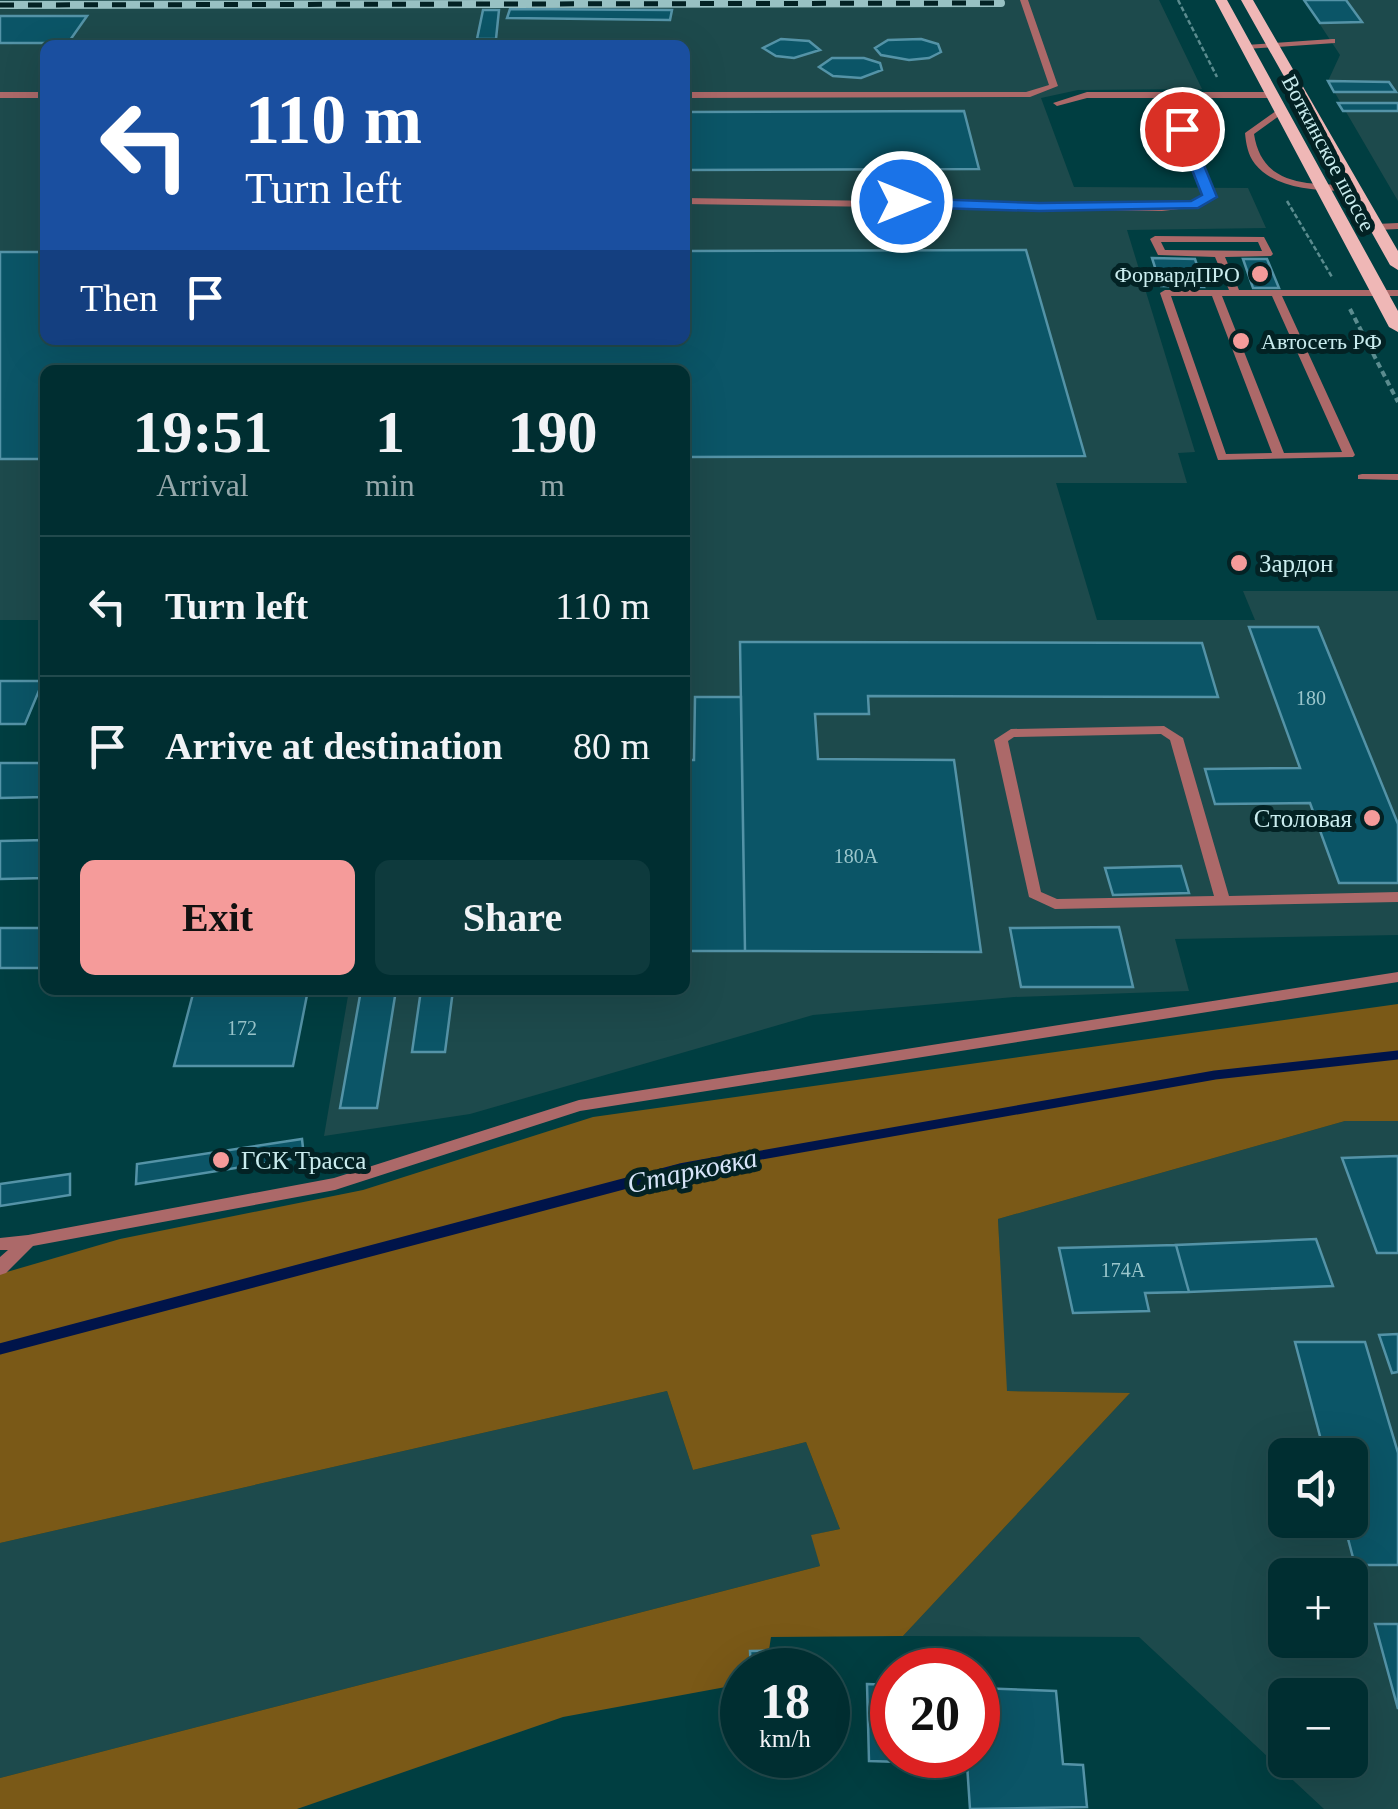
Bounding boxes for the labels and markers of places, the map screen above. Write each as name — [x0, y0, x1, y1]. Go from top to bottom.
pin — [1140, 87, 1225, 172]
place label: ФорвардПРО — [1115, 262, 1240, 287]
marker: ФорвардПРО — [1249, 263, 1271, 285]
place label: Автосеть РФ — [1261, 329, 1382, 354]
marker: Автосеть РФ — [1230, 330, 1252, 352]
place label: Зардон — [1259, 550, 1333, 577]
marker: Зардон — [1228, 552, 1250, 574]
place label: Столовая — [1254, 805, 1352, 832]
marker: Столовая — [1361, 807, 1383, 829]
place label: ГСК Трасса — [241, 1147, 366, 1174]
marker: ГСК Трасса — [210, 1149, 232, 1171]

